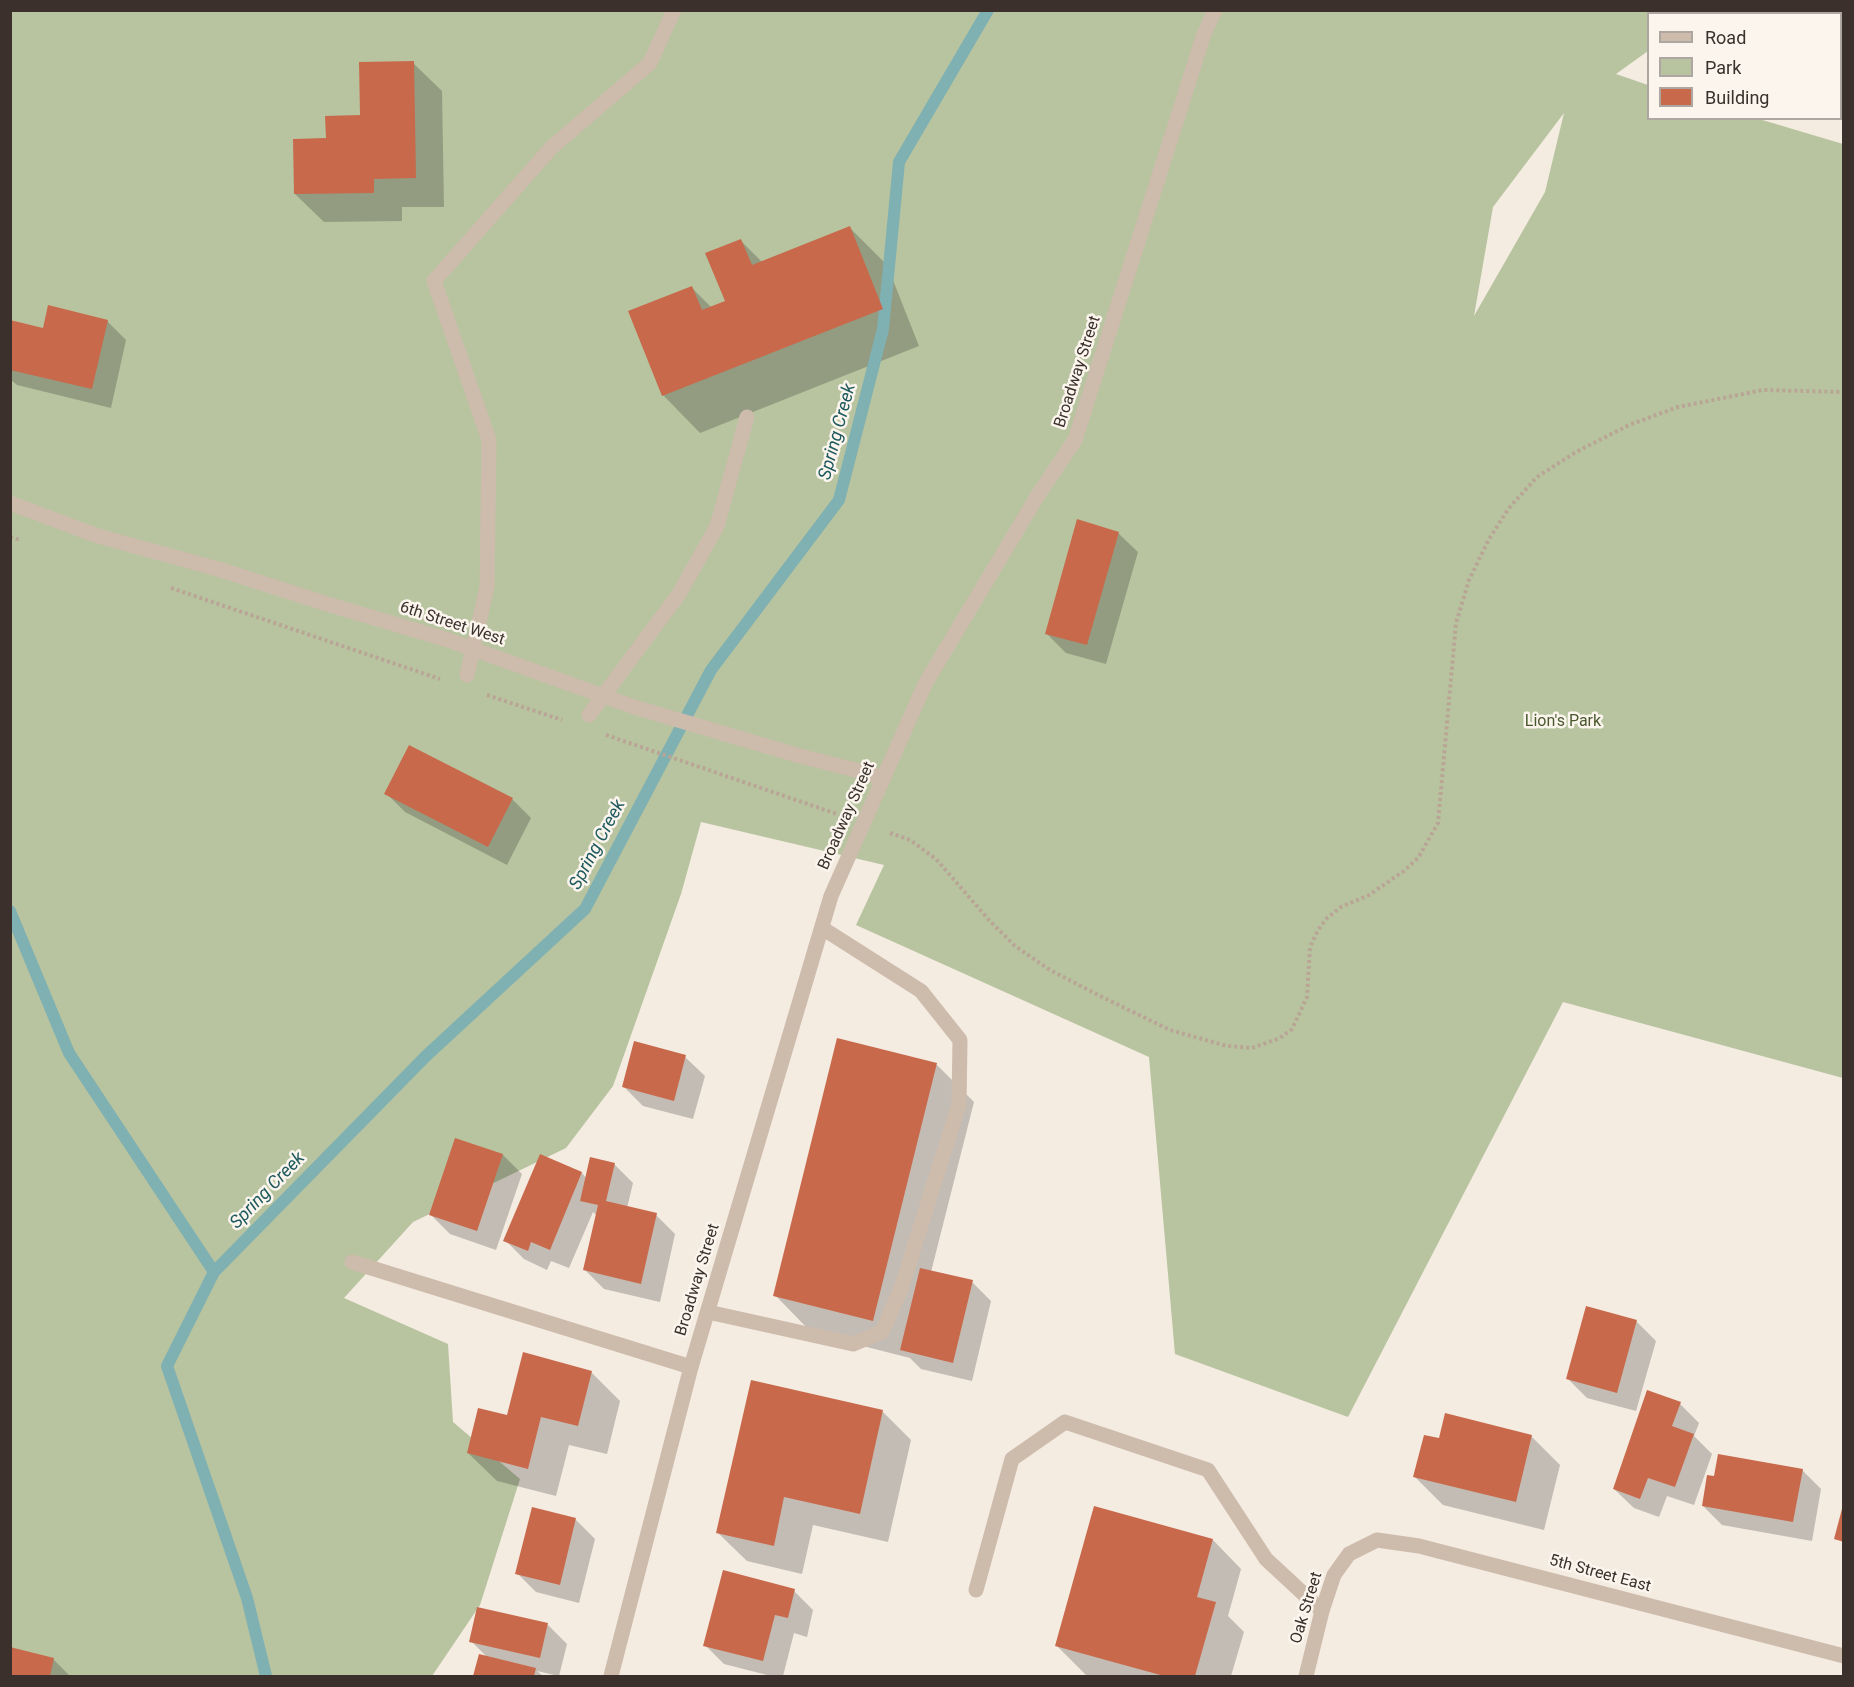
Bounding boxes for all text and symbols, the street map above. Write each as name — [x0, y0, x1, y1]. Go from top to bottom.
legend — [1647, 12, 1842, 120]
text: Road — [1705, 27, 1746, 48]
text: Park — [1705, 57, 1741, 78]
text: Building — [1705, 87, 1769, 108]
street label: Broadway Street — [1051, 314, 1105, 430]
water label: Spring Creek — [815, 382, 861, 482]
street label: 6th Street West — [397, 598, 507, 650]
park label: Lion's Park — [1525, 712, 1601, 732]
street label: Broadway Street — [815, 759, 879, 873]
water label: Spring Creek — [565, 796, 631, 894]
water label: Spring Creek — [226, 1148, 310, 1234]
street label: Broadway Street — [672, 1222, 724, 1338]
street label: 5th Street East — [1547, 1551, 1653, 1597]
street label: Oak Street — [1287, 1570, 1327, 1646]

